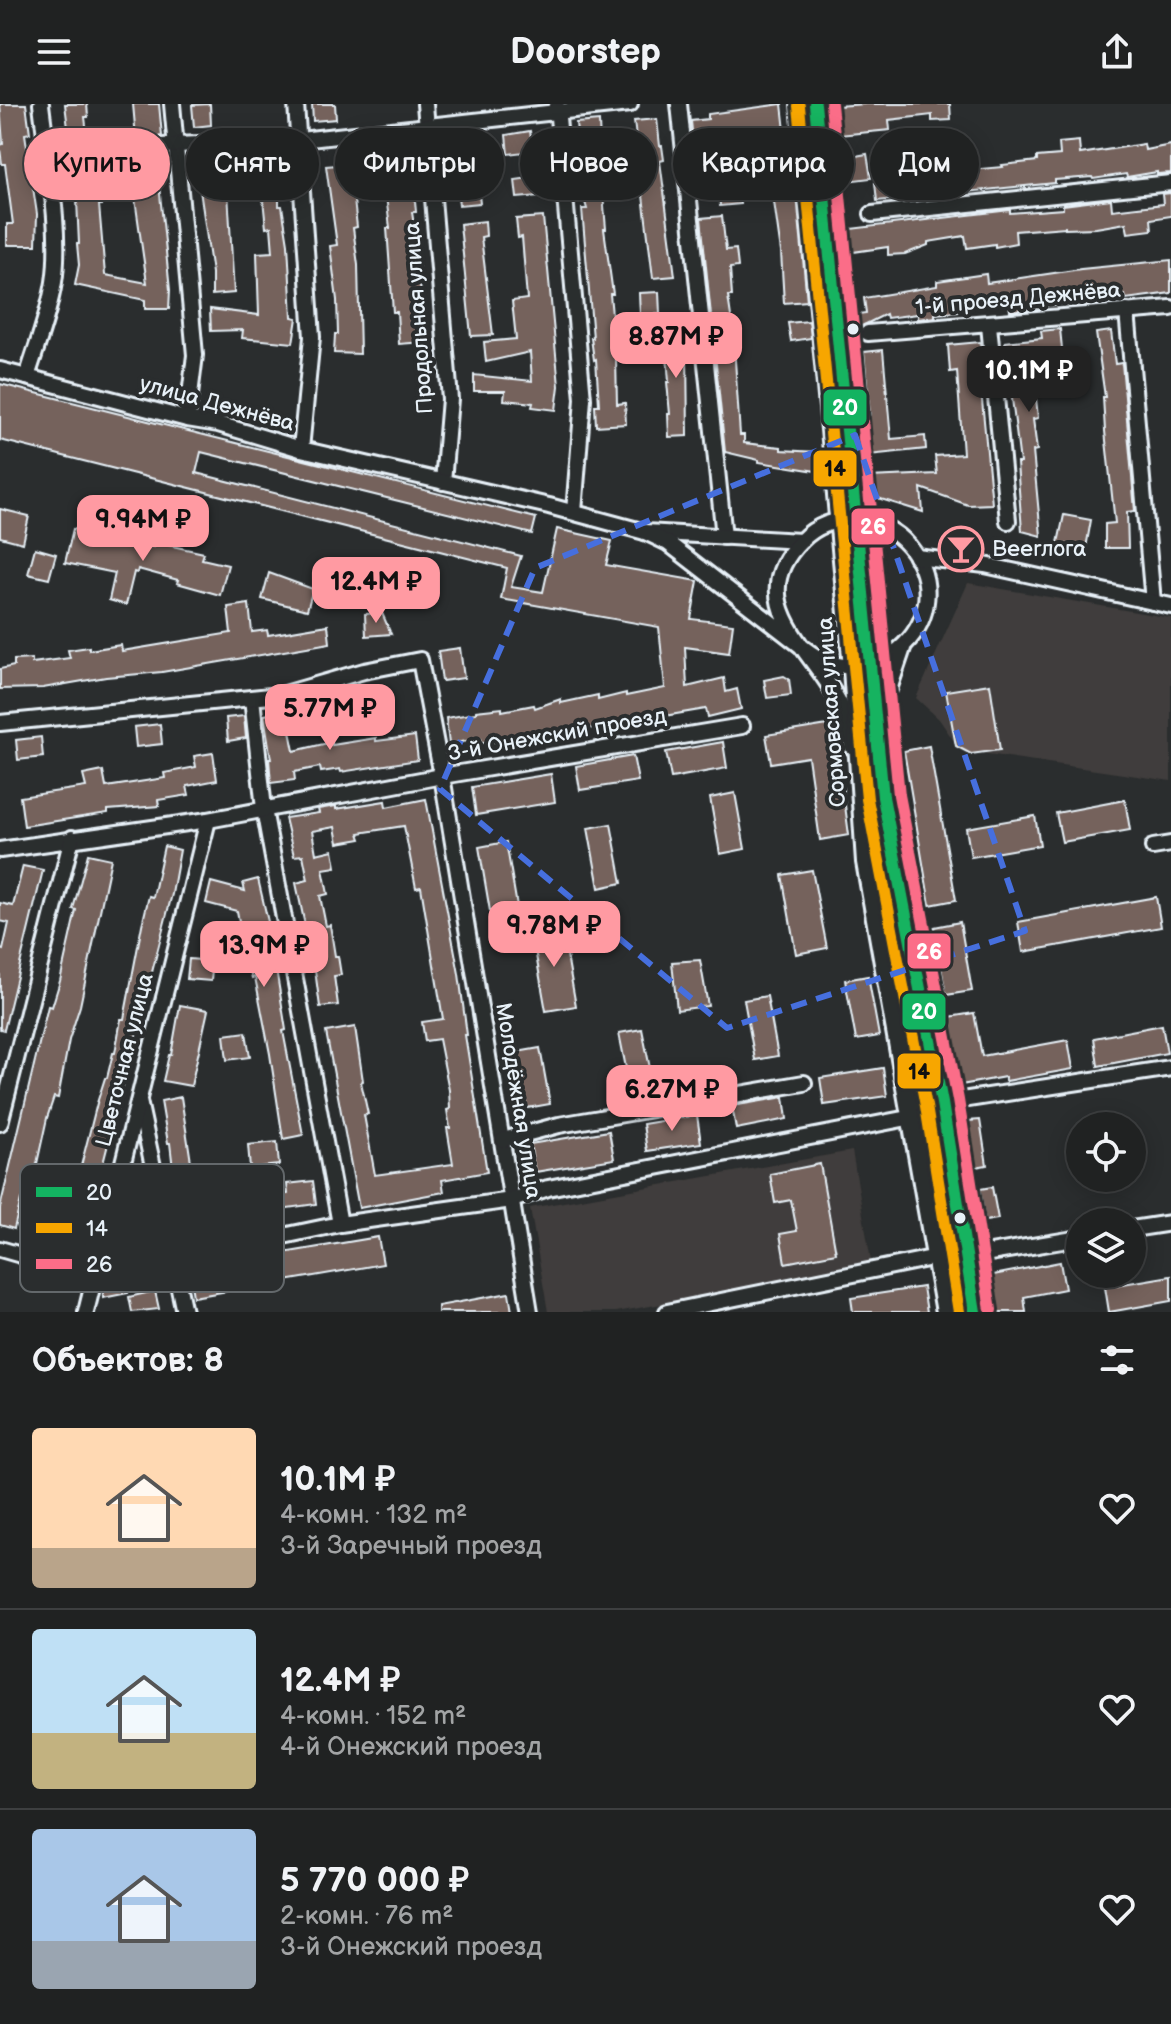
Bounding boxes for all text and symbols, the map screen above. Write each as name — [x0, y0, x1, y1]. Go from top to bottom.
icon: menu — [32, 30, 76, 74]
icon: share — [1095, 30, 1139, 74]
text: Doorstep — [510, 31, 661, 74]
chip: Купить — [24, 128, 170, 200]
chip: Снять — [186, 128, 319, 200]
chip: Фильтры — [335, 128, 504, 200]
chip: Новое — [520, 128, 657, 200]
chip: Квартира — [673, 128, 854, 200]
chip: Дом — [870, 128, 979, 200]
street label: Продольная улица — [399, 221, 439, 415]
street label: 1-й проезд Дежнёва — [914, 277, 1122, 321]
pin: 8.87M ₽ — [602, 312, 750, 380]
unlabelled marker — [845, 321, 861, 337]
text: 8.87M ₽ — [628, 322, 724, 353]
pin: 10.1M ₽ — [955, 346, 1103, 414]
text: 10.1M ₽ — [985, 356, 1073, 387]
street label: улица Дежнёва — [137, 370, 297, 438]
line badge: 20 — [822, 388, 868, 427]
text: 20 — [832, 395, 858, 422]
line badge: 14 — [812, 449, 858, 488]
text: 14 — [824, 456, 846, 483]
pin: 9.94M ₽ — [69, 495, 217, 563]
text: 9.94M ₽ — [95, 505, 191, 536]
line badge: 26 — [850, 507, 896, 546]
text: 26 — [860, 514, 886, 541]
bar icon: Beerлога — [937, 525, 985, 573]
place label: Beerлога — [992, 536, 1086, 563]
pin: 12.4M ₽ — [302, 557, 450, 625]
text: 12.4M ₽ — [330, 567, 422, 598]
street label: Сормовская улица — [812, 616, 852, 808]
pin: 5.77M ₽ — [256, 684, 404, 752]
text: 5.77M ₽ — [283, 694, 377, 725]
street label: 3-й Онежский проезд — [445, 702, 669, 768]
pin: 9.78M ₽ — [480, 901, 628, 969]
text: 9.78M ₽ — [506, 911, 602, 942]
pin: 13.9M ₽ — [190, 921, 338, 989]
text: 13.9M ₽ — [218, 931, 310, 962]
line badge: 26 — [906, 932, 952, 970]
text: 26 — [916, 939, 942, 966]
street label: Цветочная улица — [90, 970, 160, 1150]
line badge: 20 — [901, 992, 947, 1031]
text: 20 — [911, 999, 937, 1026]
street label: Молодёжная улица — [489, 1001, 547, 1201]
line badge: 14 — [896, 1052, 942, 1090]
text: 14 — [908, 1059, 930, 1086]
pin: 6.27M ₽ — [598, 1065, 746, 1133]
text: 6.27M ₽ — [624, 1075, 720, 1106]
map controls — [1066, 1112, 1146, 1288]
button: locate — [1066, 1112, 1146, 1192]
legend — [20, 1164, 284, 1292]
text: 20 — [86, 1180, 112, 1207]
button: layers — [1066, 1208, 1146, 1288]
unlabelled marker — [952, 1210, 968, 1226]
text: 14 — [86, 1216, 109, 1243]
text: 26 — [86, 1252, 112, 1279]
icon: filters — [1095, 1338, 1139, 1382]
text: Объектов: 8 — [32, 1340, 224, 1381]
text: 10.1M ₽ — [280, 1459, 396, 1500]
icon: home — [96, 1460, 192, 1556]
icon: heart — [1095, 1486, 1139, 1530]
text: 4-комн. · 132 m² — [280, 1500, 467, 1531]
text: 3-й Заречный проезд — [280, 1531, 542, 1562]
text: 12.4M ₽ — [280, 1660, 400, 1701]
icon: home — [96, 1661, 192, 1757]
icon: heart — [1095, 1687, 1139, 1731]
text: 4-комн. · 152 m² — [280, 1701, 466, 1732]
text: 4-й Онежский проезд — [280, 1732, 542, 1763]
text: 5 770 000 ₽ — [280, 1860, 469, 1901]
icon: home — [96, 1861, 192, 1957]
icon: heart — [1095, 1887, 1139, 1931]
text: 2-комн. · 76 m² — [280, 1901, 453, 1932]
text: 3-й Онежский проезд — [280, 1932, 542, 1963]

